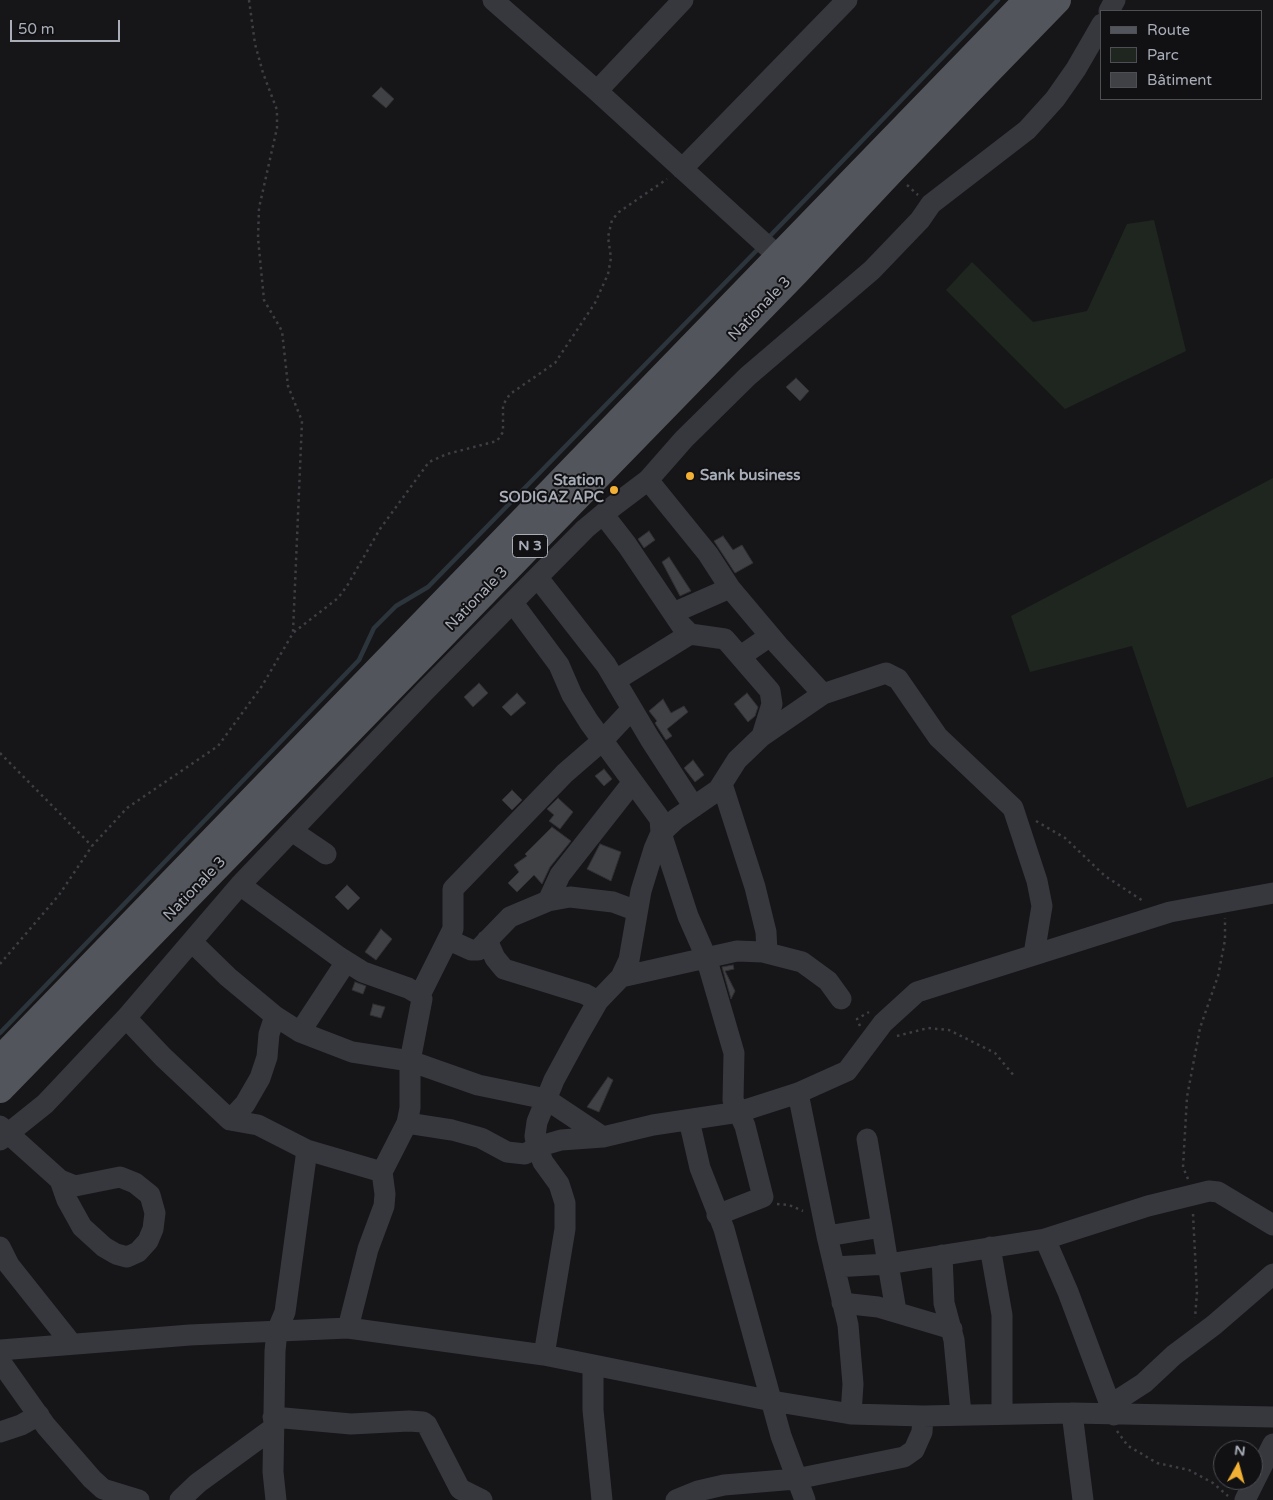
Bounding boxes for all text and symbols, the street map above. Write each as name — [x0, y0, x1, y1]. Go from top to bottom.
scale bar — [12, 10, 122, 42]
legend — [1100, 10, 1263, 100]
text: 50 m — [18, 20, 55, 38]
text: Route — [1147, 21, 1190, 39]
text: Parc — [1147, 46, 1179, 64]
text: Bâtiment — [1147, 71, 1212, 89]
street label: Nationale 3 — [725, 273, 795, 345]
place label: Sank business — [700, 467, 800, 485]
marker: Sank business — [684, 470, 696, 482]
place label: Station SODIGAZ APC — [499, 472, 604, 507]
marker: Station SODIGAZ APC — [608, 484, 620, 496]
road number: N 3 — [512, 534, 548, 558]
street label: Nationale 3 — [442, 563, 512, 635]
street label: Nationale 3 — [160, 853, 230, 925]
north arrow — [1213, 1440, 1263, 1490]
text: N — [1233, 1441, 1246, 1460]

